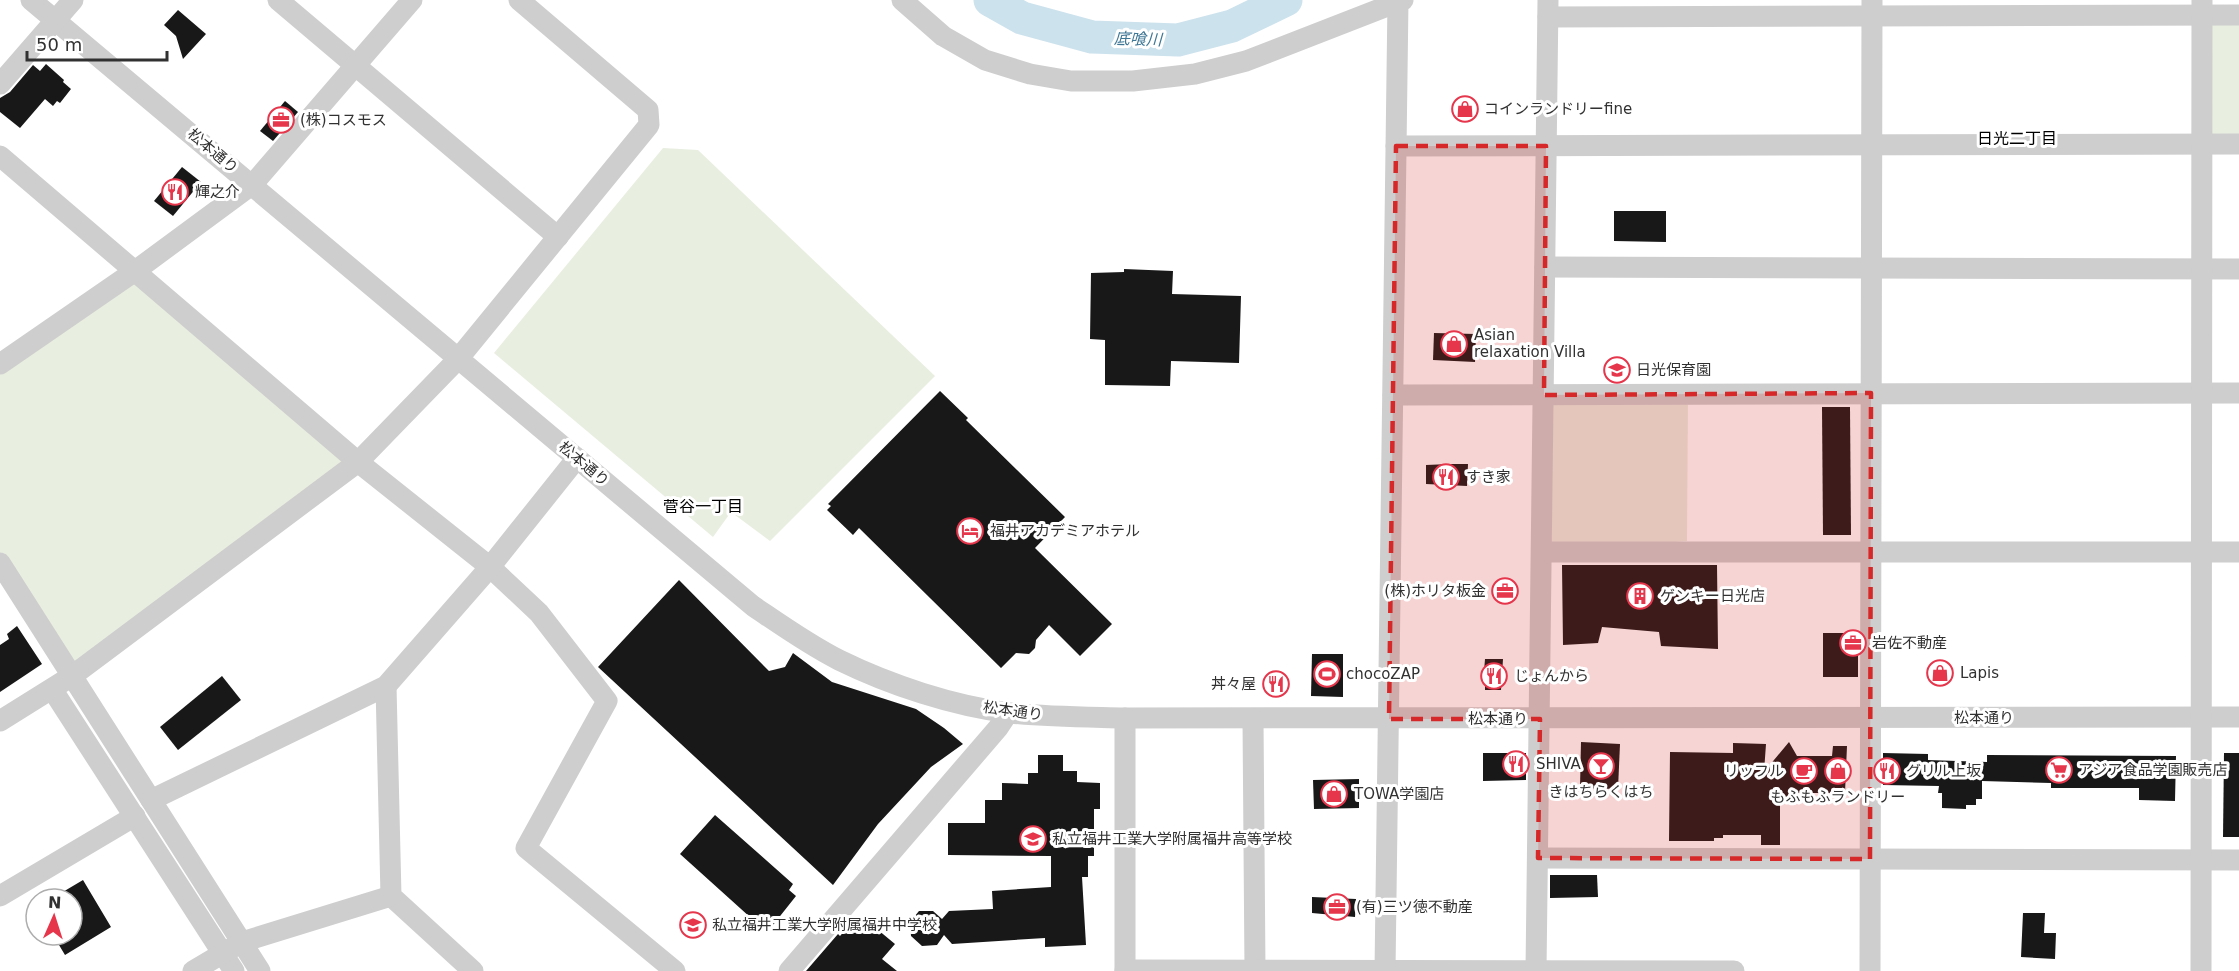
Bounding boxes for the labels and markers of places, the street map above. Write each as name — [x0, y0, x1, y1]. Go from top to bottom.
shop icon: コインランドリーfine — [1450, 94, 1480, 124]
place label: コインランドリーfine — [1484, 100, 1632, 118]
office icon: (株)コスモス — [266, 105, 296, 135]
place label: (株)コスモス — [300, 111, 387, 129]
restaurant icon: 輝之介 — [160, 177, 190, 207]
place label: 輝之介 — [195, 183, 240, 201]
place label: Asian relaxation Villa — [1474, 326, 1586, 361]
shop icon: Asian relaxation Villa — [1439, 329, 1469, 359]
school or university icon: 日光保育園 — [1602, 355, 1632, 385]
place label: 日光保育園 — [1636, 361, 1711, 379]
restaurant icon: すき家 — [1431, 462, 1461, 492]
place label: すき家 — [1466, 468, 1511, 486]
hotel icon: 福井アカデミアホテル — [955, 516, 985, 546]
place label: 福井アカデミアホテル — [990, 522, 1140, 540]
office icon: (株)ホリタ板金 — [1490, 576, 1520, 606]
building icon: ゲンキー日光店 — [1625, 581, 1655, 611]
place label: (株)ホリタ板金 — [1384, 582, 1486, 600]
place label: ゲンキー日光店 — [1660, 587, 1765, 605]
office icon: 岩佐不動産 — [1838, 628, 1868, 658]
place label: 岩佐不動産 — [1872, 634, 1947, 652]
shop icon: Lapis — [1925, 658, 1955, 688]
sports icon: chocoZAP — [1312, 659, 1342, 689]
restaurant icon: じょんから — [1479, 661, 1509, 691]
place label: Lapis — [1960, 664, 1999, 682]
place label: chocoZAP — [1346, 665, 1420, 683]
place label: じょんから — [1514, 667, 1589, 685]
restaurant icon: 丼々屋 — [1261, 669, 1291, 699]
place label: 丼々屋 — [1211, 675, 1256, 693]
restaurant icon: SHIVA — [1501, 749, 1531, 779]
bar icon: きはちらくはち — [1586, 751, 1616, 781]
place label: SHIVA — [1536, 755, 1582, 773]
supermarket icon: アジア食品学園販売店 — [2044, 755, 2074, 785]
cafe icon: リッフル — [1789, 756, 1819, 786]
shop icon: もふもふランドリー — [1823, 756, 1853, 786]
restaurant icon: グリル上坂 — [1872, 756, 1902, 786]
place label: アジア食品学園販売店 — [2078, 761, 2227, 779]
place label: リッフル — [1724, 762, 1784, 780]
place label: グリル上坂 — [1906, 762, 1981, 780]
shop icon: TOWA学園店 — [1319, 779, 1349, 809]
place label: きはちらくはち — [1548, 783, 1654, 801]
place label: TOWA学園店 — [1353, 785, 1444, 803]
place label: もふもふランドリー — [1770, 788, 1906, 806]
school or university icon: 私立福井工業大学附属福井高等学校 — [1018, 824, 1048, 854]
place label: 私立福井工業大学附属福井高等学校 — [1052, 830, 1292, 848]
office icon: (有)三ツ徳不動産 — [1322, 892, 1352, 922]
place label: (有)三ツ徳不動産 — [1356, 898, 1473, 916]
school or university icon: 私立福井工業大学附属福井中学校 — [678, 910, 708, 940]
place label: 私立福井工業大学附属福井中学校 — [712, 916, 937, 934]

